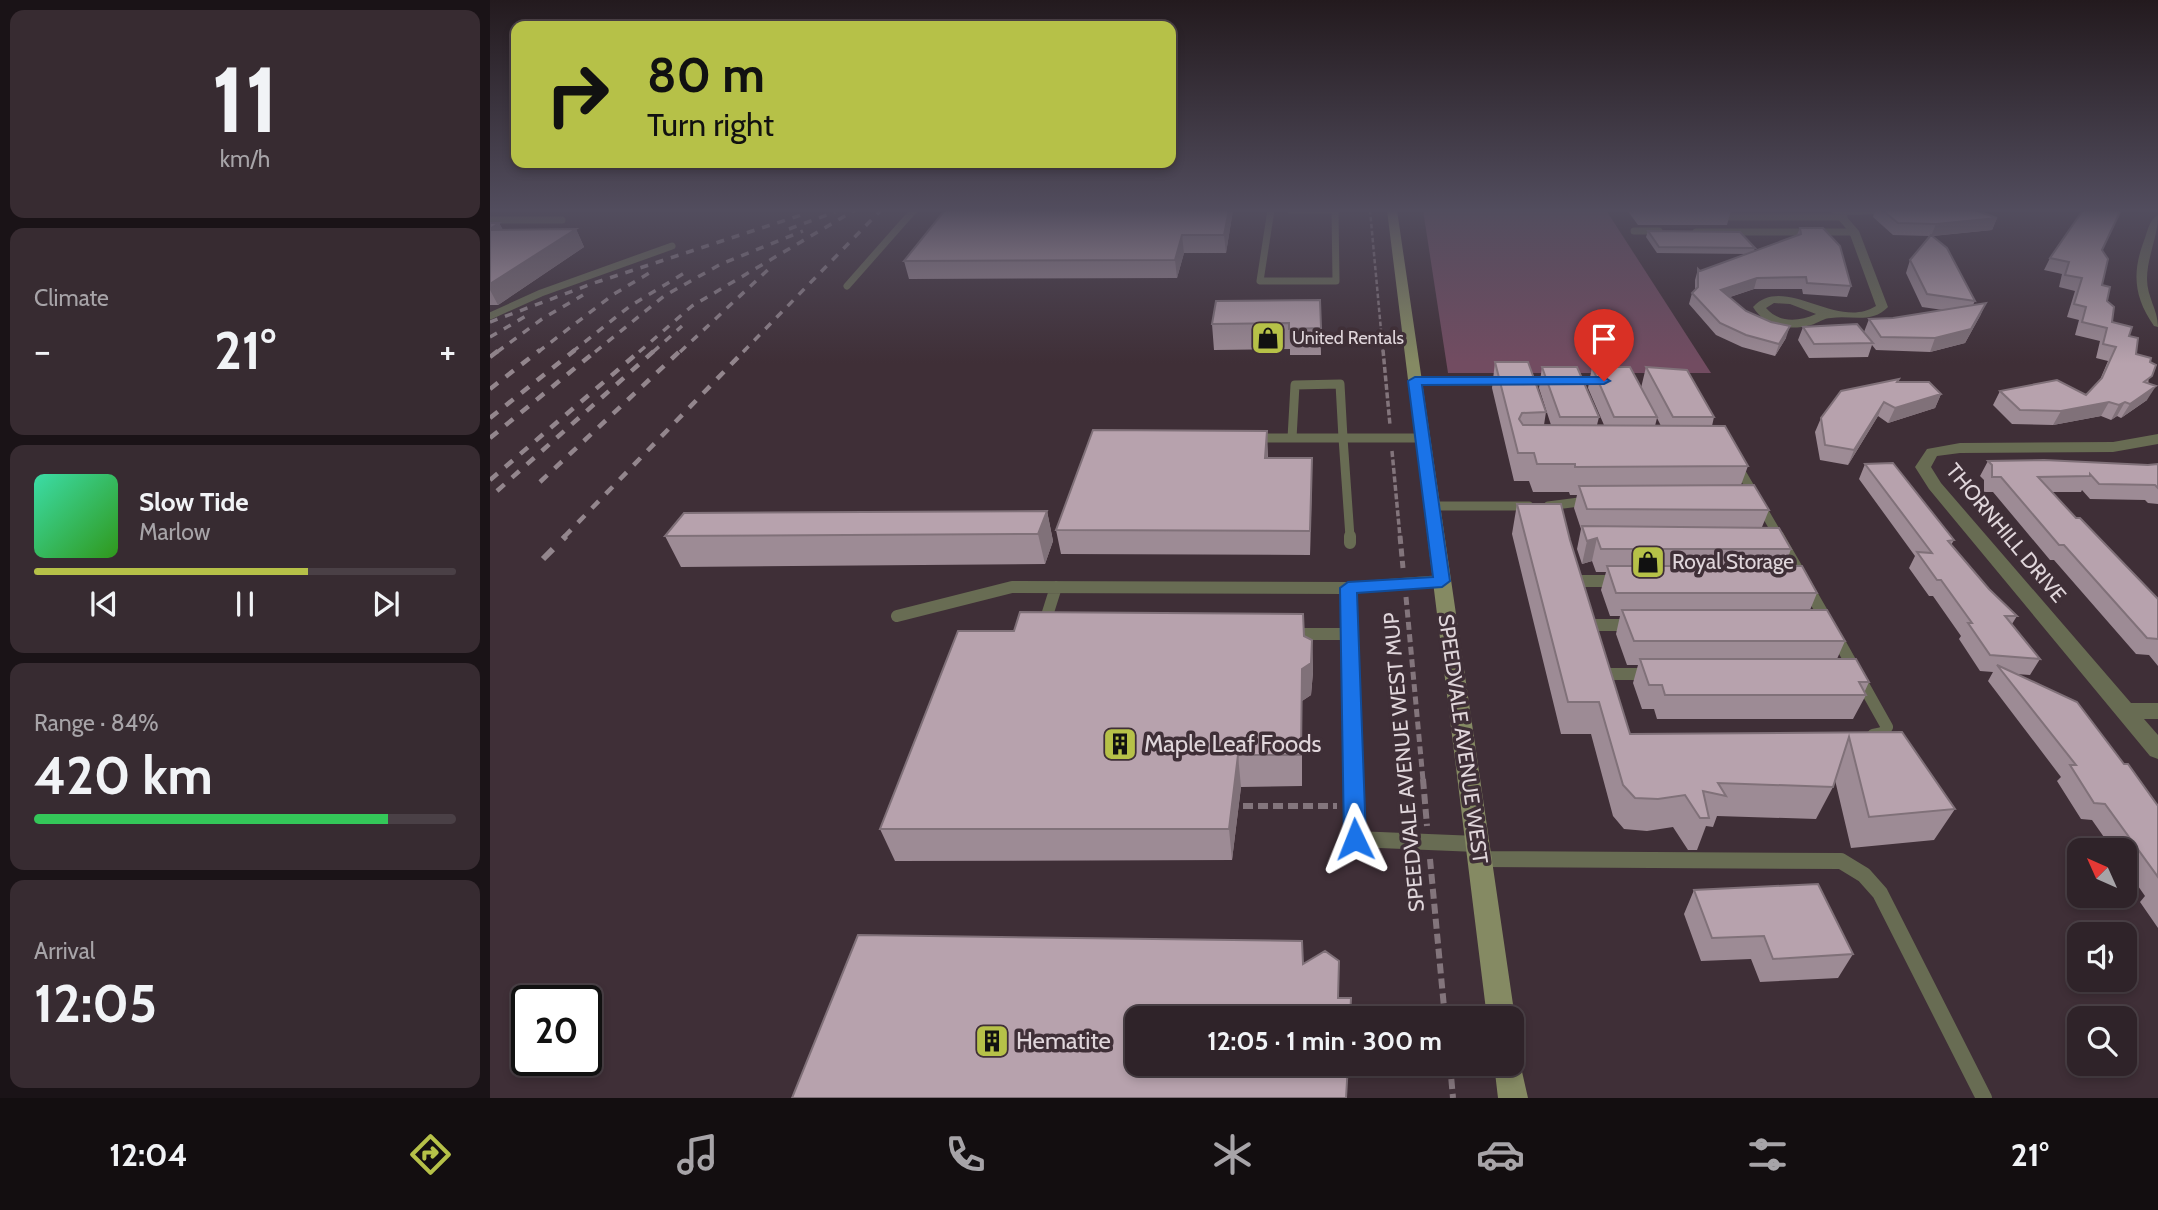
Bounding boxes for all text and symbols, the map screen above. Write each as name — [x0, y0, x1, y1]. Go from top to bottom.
text: 11 — [211, 44, 279, 155]
text: 80 m — [647, 45, 765, 104]
icon: right — [532, 49, 623, 140]
text: Turn right — [647, 105, 774, 144]
text: km/h — [220, 145, 270, 173]
text: Climate — [34, 284, 109, 312]
pin — [1574, 309, 1634, 381]
text: 21° — [214, 319, 276, 382]
shop icon: United Rentals — [1249, 319, 1287, 357]
icon: arrive — [1585, 320, 1623, 358]
text: − — [34, 327, 51, 374]
text: + — [439, 327, 456, 374]
place label: United Rentals — [1292, 327, 1404, 349]
street label: THORNHILL DRIVE — [1941, 458, 2072, 607]
text: Slow Tide — [139, 486, 249, 518]
text: Marlow — [139, 518, 210, 546]
shop icon: Royal Storage — [1629, 543, 1667, 581]
place label: Royal Storage — [1672, 549, 1794, 574]
icon: previous — [85, 585, 123, 623]
icon: pause — [226, 585, 264, 623]
icon: next — [367, 585, 405, 623]
street label: SPEEDVALE AVENUE WEST MUP — [1378, 611, 1429, 913]
street label: SPEEDVALE AVENUE WEST — [1434, 613, 1493, 865]
text: Range · 84% — [34, 709, 159, 737]
building icon: Maple Leaf Foods — [1101, 725, 1139, 763]
place label: Maple Leaf Foods — [1144, 729, 1321, 758]
text: 420 km — [34, 744, 213, 807]
position arrow — [1318, 802, 1392, 876]
north arrow — [2067, 838, 2137, 908]
map controls — [2067, 838, 2137, 1076]
button: sound — [2067, 922, 2137, 992]
text: Arrival — [34, 937, 95, 965]
text: 12:05 — [34, 972, 157, 1035]
speed limit sign: 20 — [511, 985, 602, 1076]
button: search — [2067, 1006, 2137, 1076]
building icon: Hematite — [973, 1022, 1011, 1060]
text: 12:05 · 1 min · 300 m — [1207, 1025, 1442, 1057]
place label: Hematite — [1016, 1026, 1111, 1055]
icon: directions — [406, 1130, 455, 1179]
icon: music — [673, 1130, 722, 1179]
icon: phone — [941, 1130, 990, 1179]
icon: climate — [1208, 1130, 1257, 1179]
icon: car — [1476, 1130, 1525, 1179]
icon: filters — [1743, 1130, 1792, 1179]
text: 12:04 — [109, 1135, 188, 1174]
text: 21° — [2011, 1135, 2049, 1174]

